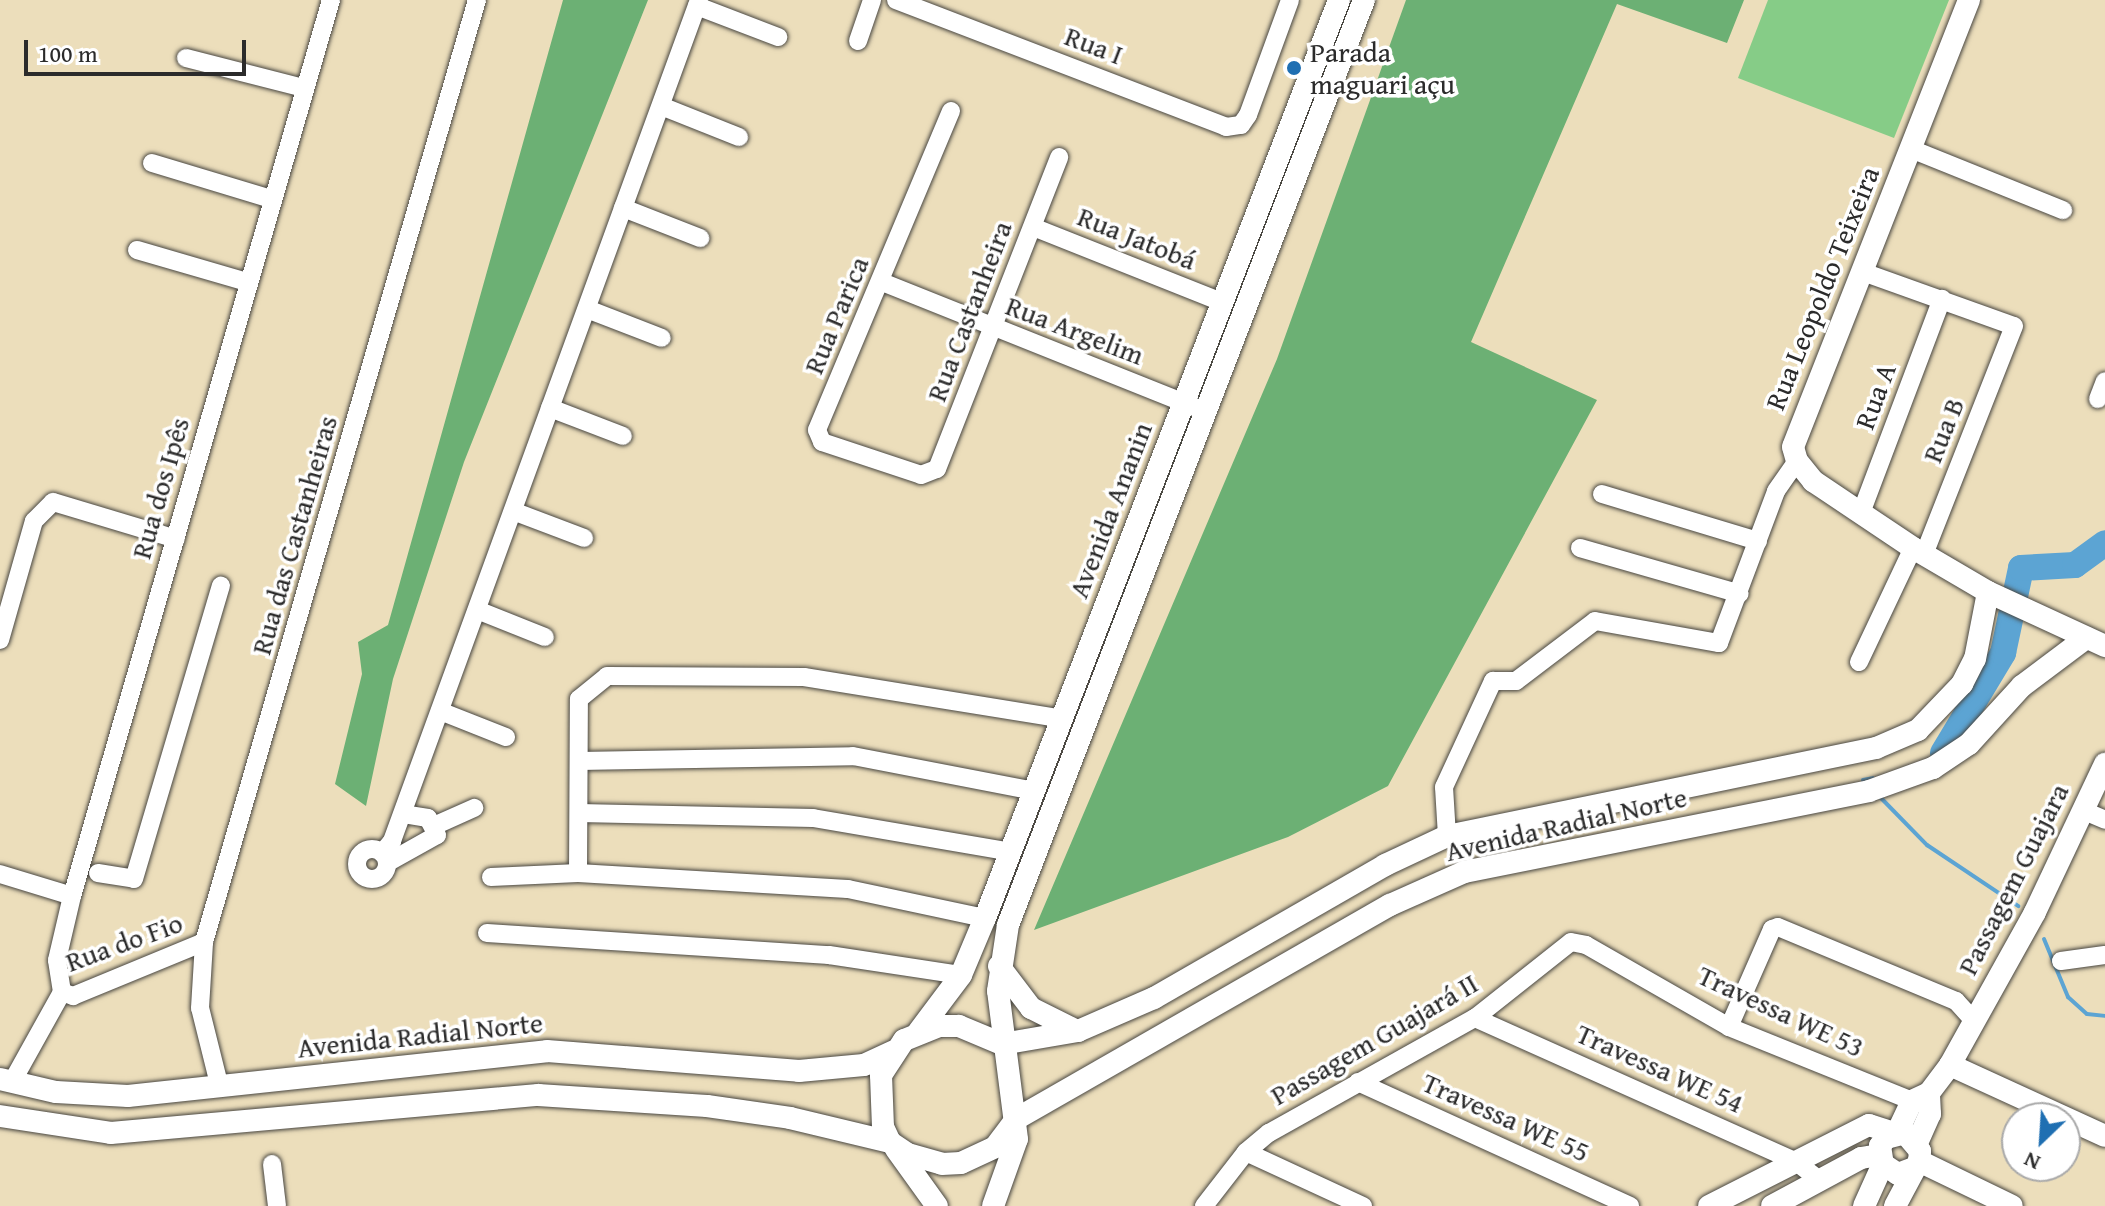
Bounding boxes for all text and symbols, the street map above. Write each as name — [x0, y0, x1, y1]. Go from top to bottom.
street label: Rua I — [1060, 19, 1128, 71]
scale bar — [28, 24, 250, 74]
place label: Parada maguari açu — [1310, 35, 1455, 101]
text: 100 m — [38, 36, 98, 71]
marker: Parada maguari açu — [1285, 59, 1303, 77]
street label: Rua Leopoldo Teixeira — [1758, 161, 1886, 415]
street label: Rua Jatobá — [1073, 199, 1201, 277]
street label: Rua Castanheira — [919, 216, 1019, 406]
street label: Rua Parica — [796, 251, 876, 379]
street label: Rua Argelim — [1001, 288, 1149, 372]
street label: Rua A — [1847, 358, 1903, 434]
street label: Rua B — [1915, 393, 1971, 467]
street label: Rua das Castanheiras — [244, 412, 344, 658]
street label: Rua dos Ipês — [124, 414, 196, 562]
street label: Avenida Ananin — [1061, 418, 1159, 602]
street label: Passagem Guajara — [1950, 778, 2076, 980]
street label: Avenida Radial Norte — [1442, 780, 1690, 868]
street label: Rua do Fio — [61, 905, 187, 979]
street label: Travessa WE 53 — [1693, 958, 1869, 1064]
street label: Passagem Guajará II — [1264, 966, 1484, 1112]
street label: Avenida Radial Norte — [296, 1005, 544, 1065]
street label: Travessa WE 54 — [1571, 1016, 1749, 1120]
street label: Travessa WE 55 — [1417, 1065, 1595, 1169]
north arrow — [2001, 1102, 2081, 1182]
text: N — [2018, 1144, 2045, 1180]

